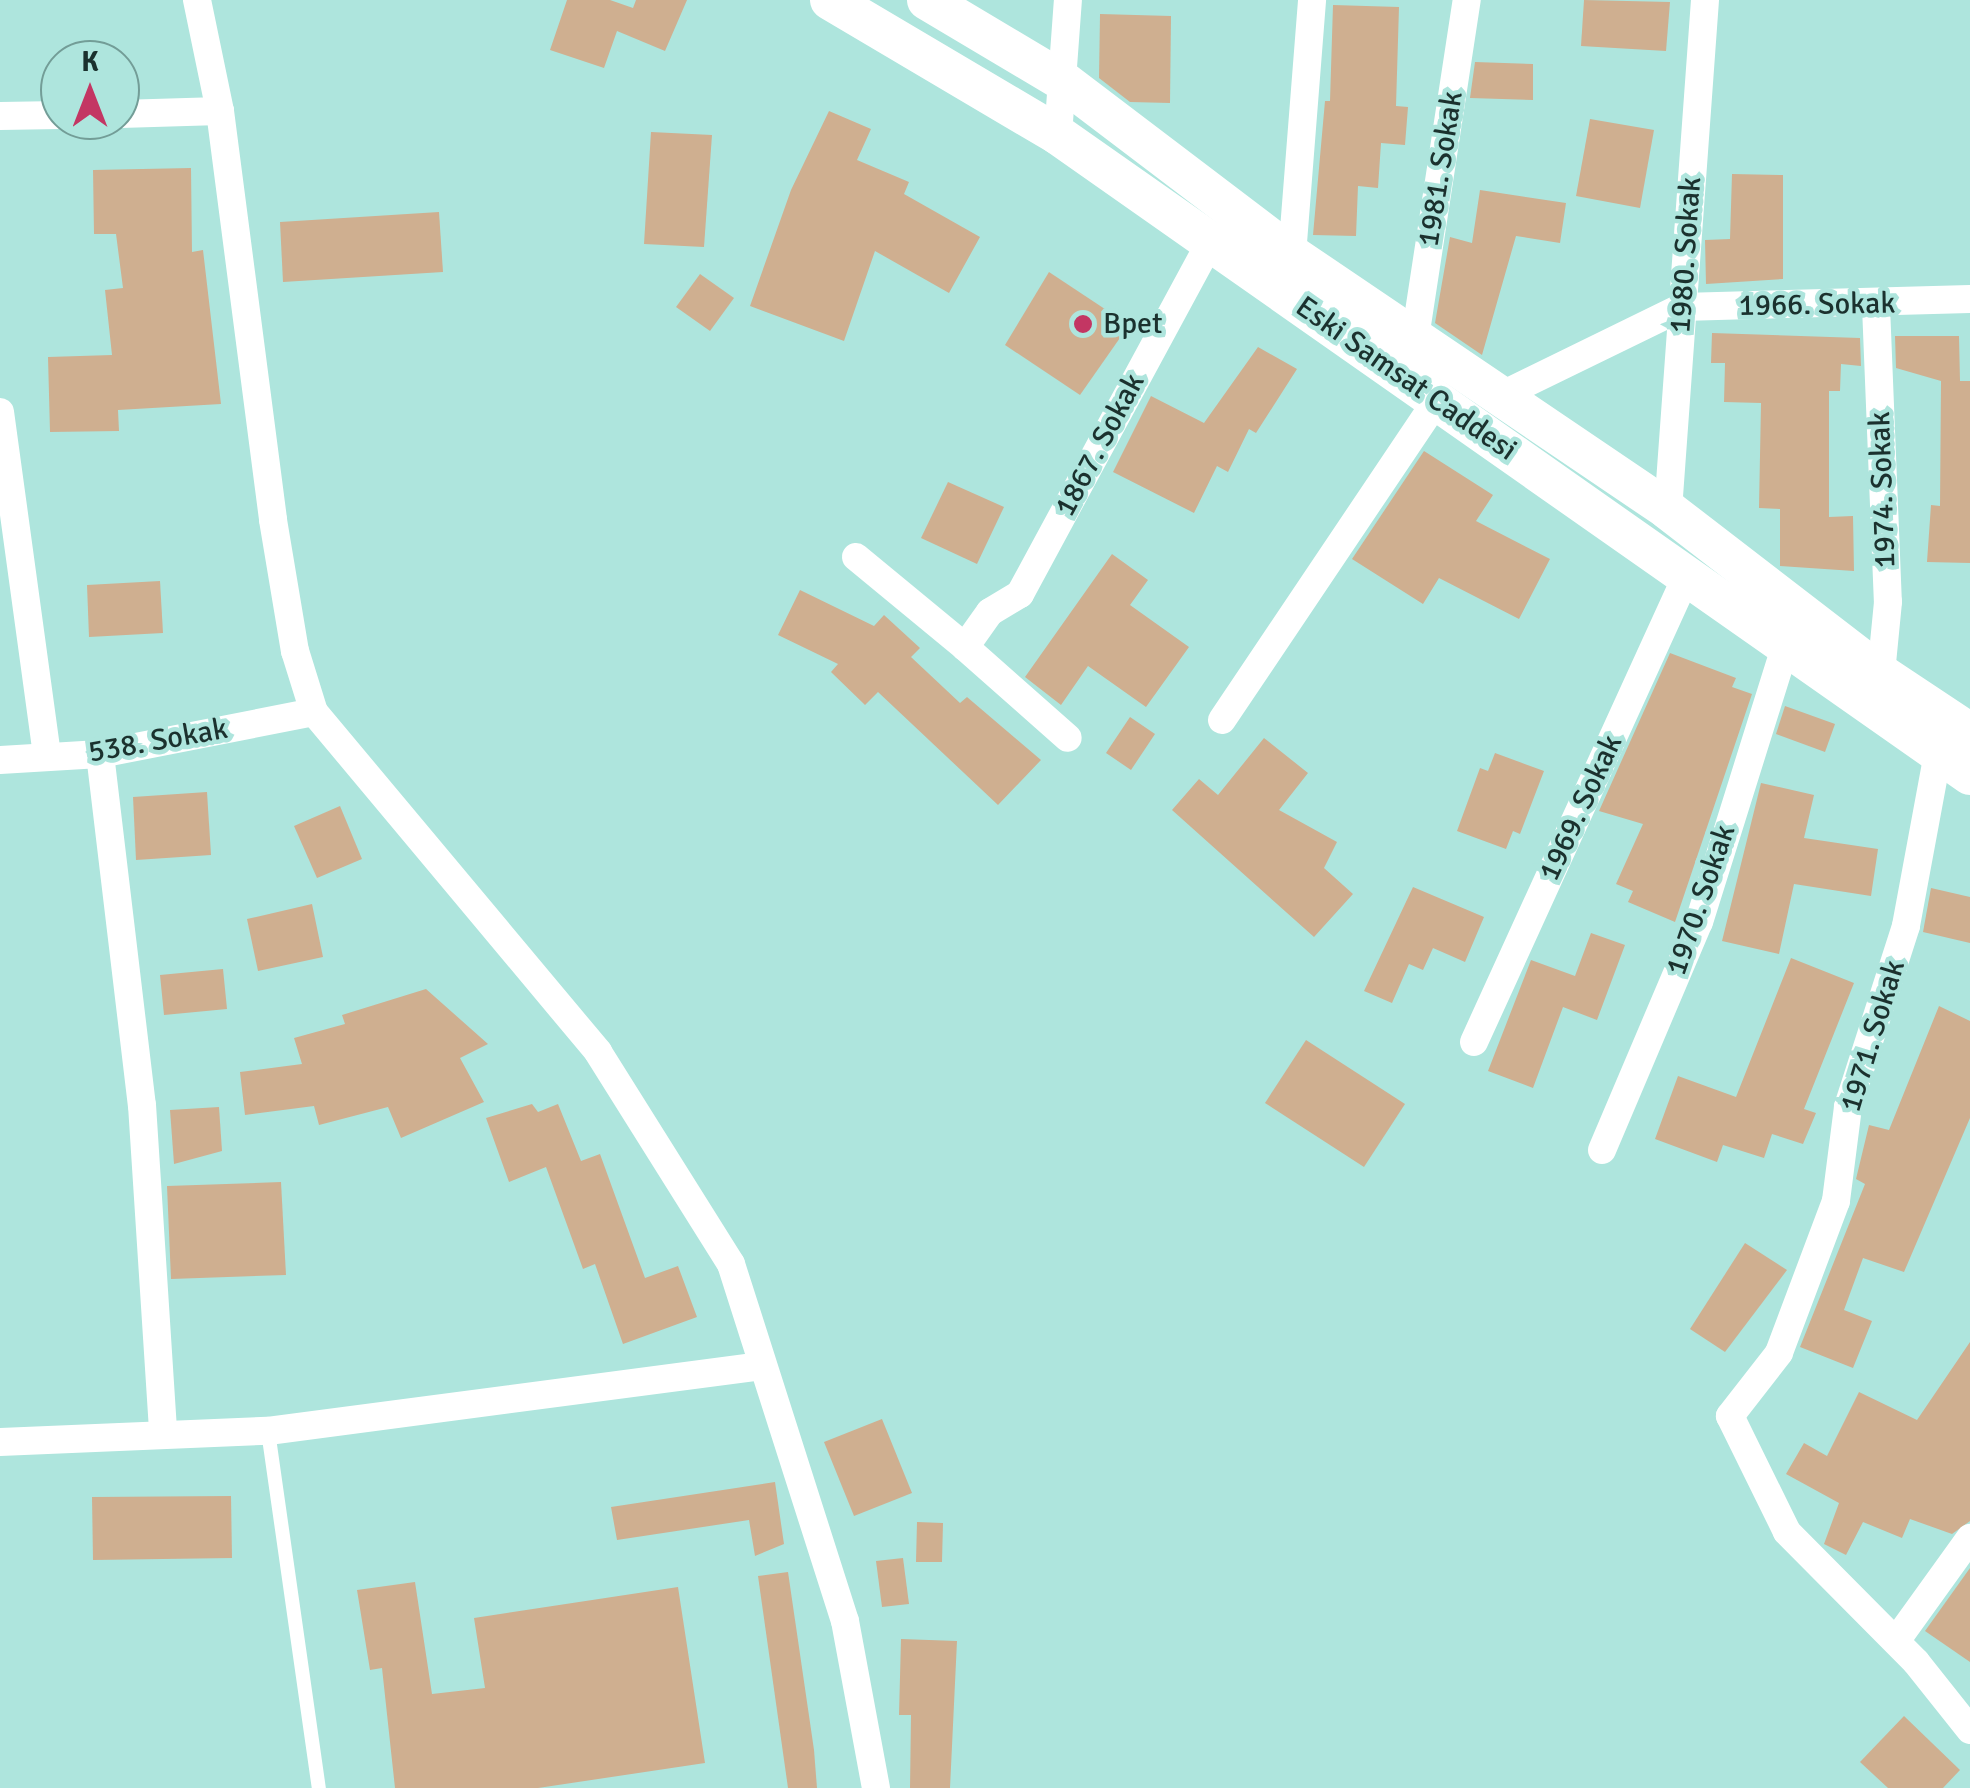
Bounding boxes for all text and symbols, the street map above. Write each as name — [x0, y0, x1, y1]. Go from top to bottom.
north arrow — [40, 40, 140, 140]
text: K — [81, 45, 99, 79]
street label: 1981. Sokak — [1411, 89, 1471, 249]
street label: 1980. Sokak — [1663, 176, 1709, 334]
street label: 1966. Sokak — [1738, 286, 1896, 324]
street label: Eski Samsat Caddesi — [1288, 289, 1524, 469]
place label: Bpet — [1103, 306, 1163, 342]
marker: Bpet — [1072, 313, 1094, 335]
street label: 1867. Sokak — [1047, 367, 1153, 523]
street label: 1974. Sokak — [1862, 411, 1904, 569]
street label: 538. Sokak — [86, 711, 230, 771]
street label: 1969. Sokak — [1532, 729, 1630, 887]
street label: 1970. Sokak — [1658, 820, 1744, 980]
street label: 1971. Sokak — [1833, 956, 1913, 1116]

